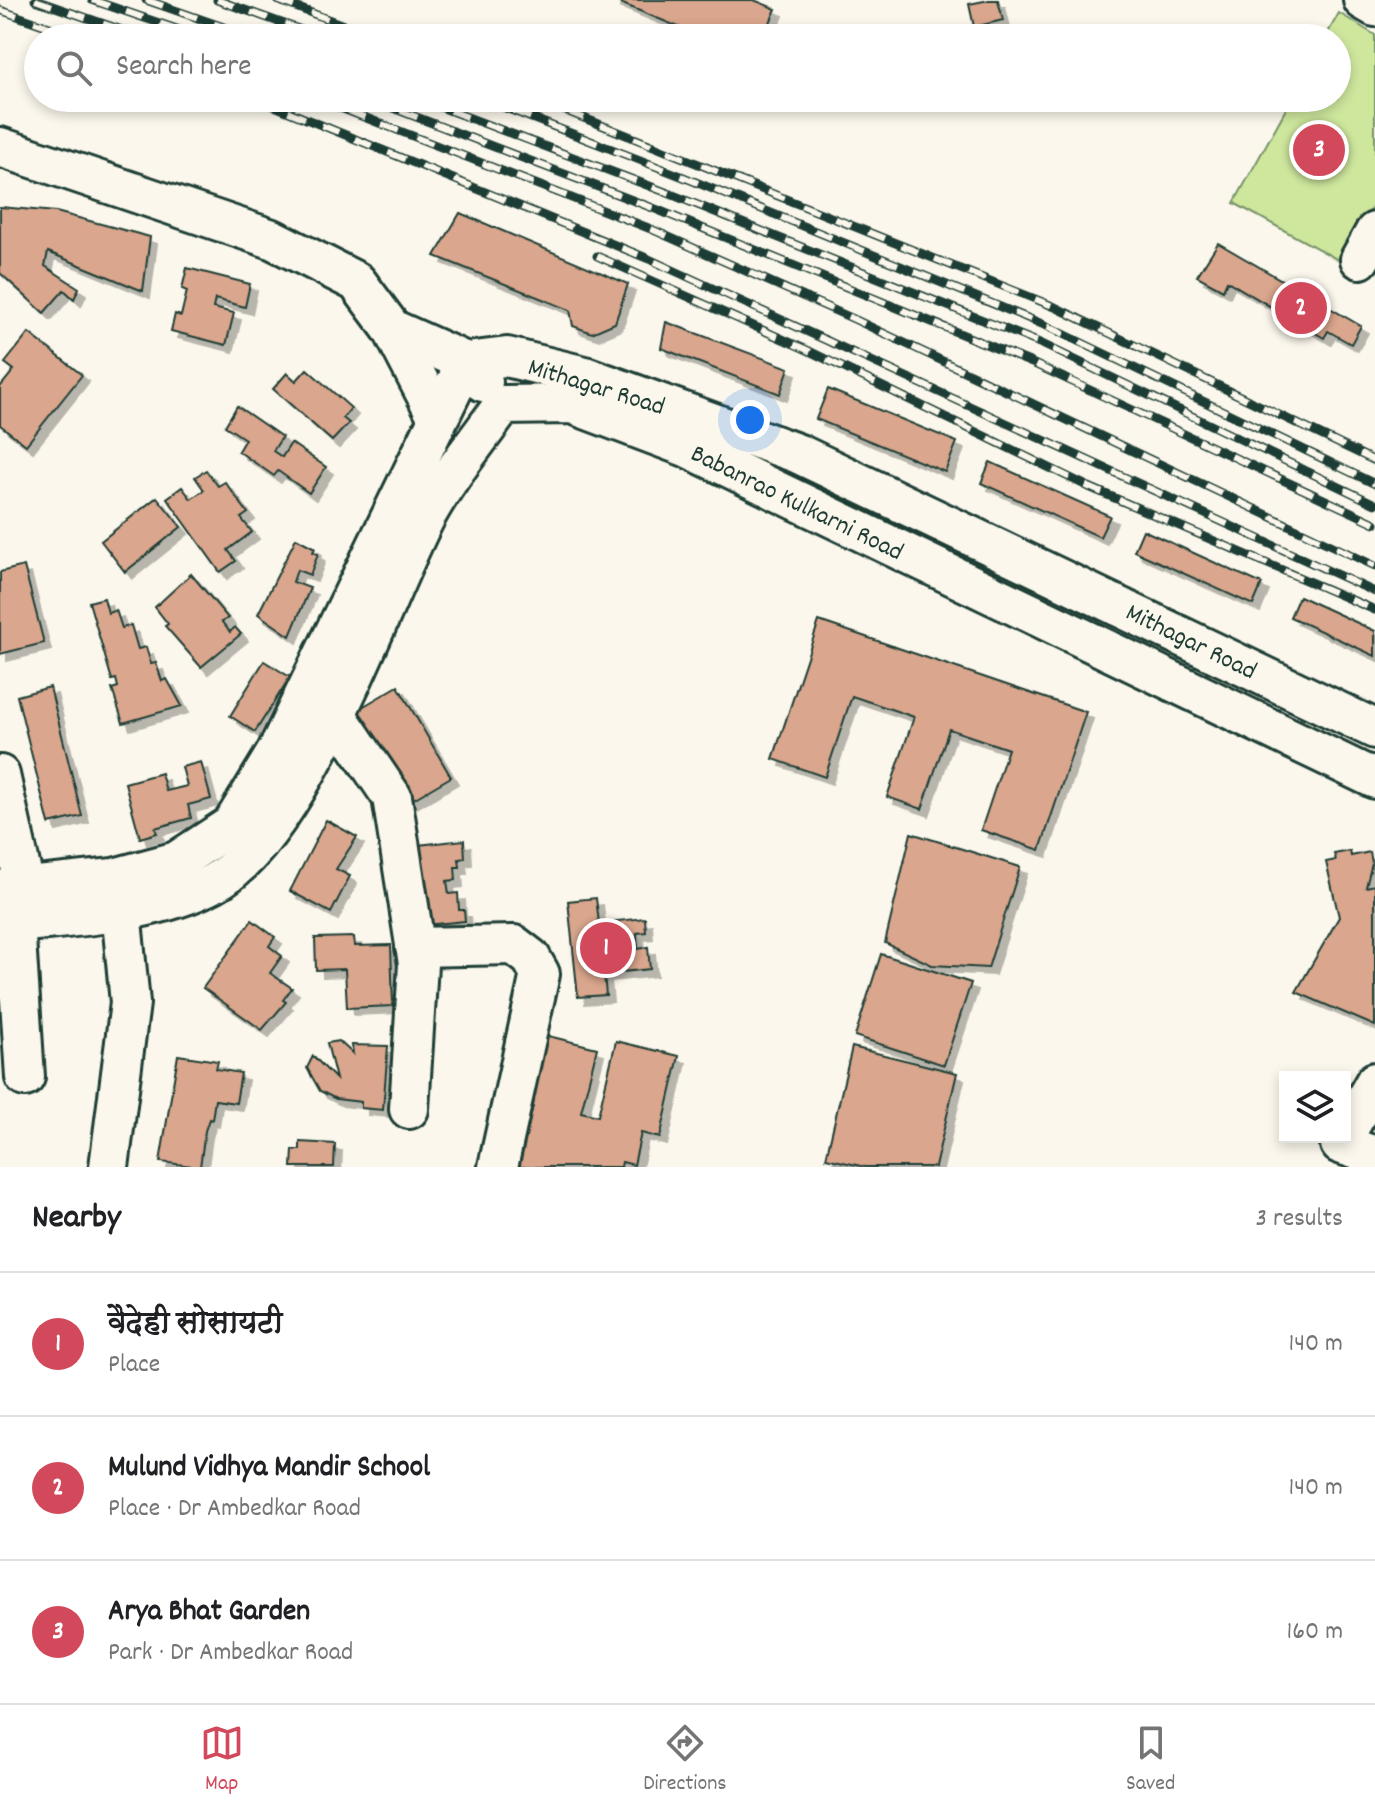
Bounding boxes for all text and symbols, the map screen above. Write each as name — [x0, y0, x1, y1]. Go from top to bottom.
search box — [24, 24, 1351, 112]
icon: search — [52, 46, 96, 90]
text: Search here — [116, 47, 252, 90]
pin: 3 — [1293, 120, 1345, 180]
pin: 2 — [1275, 278, 1327, 338]
street label: Mithagar Road — [523, 350, 669, 427]
your location — [730, 400, 770, 440]
street label: Babanrao Kulkarni Road — [684, 437, 909, 572]
street label: Mithagar Road — [1119, 596, 1262, 691]
pin: 1 — [580, 918, 632, 978]
map controls — [1279, 1071, 1351, 1143]
button: layers — [1279, 1071, 1351, 1143]
text: Nearby — [32, 1195, 121, 1244]
text: 3 results — [1256, 1201, 1343, 1238]
text: वैदेही सोसायटी — [108, 1304, 283, 1347]
text: 1 — [55, 1326, 61, 1363]
text: 140 m — [1289, 1326, 1343, 1363]
text: Place — [108, 1347, 160, 1384]
text: Mulund Vidhya Mandir School — [108, 1448, 430, 1491]
text: 2 — [52, 1470, 64, 1507]
text: 140 m — [1289, 1470, 1343, 1507]
text: Place · Dr Ambedkar Road — [108, 1491, 361, 1528]
text: Arya Bhat Garden — [108, 1592, 310, 1635]
text: 3 — [52, 1614, 64, 1651]
text: 160 m — [1287, 1614, 1343, 1651]
text: Park · Dr Ambedkar Road — [108, 1635, 353, 1672]
tab: Map — [200, 1721, 244, 1800]
tab: Directions — [643, 1721, 727, 1800]
tab: Saved — [1126, 1721, 1175, 1800]

